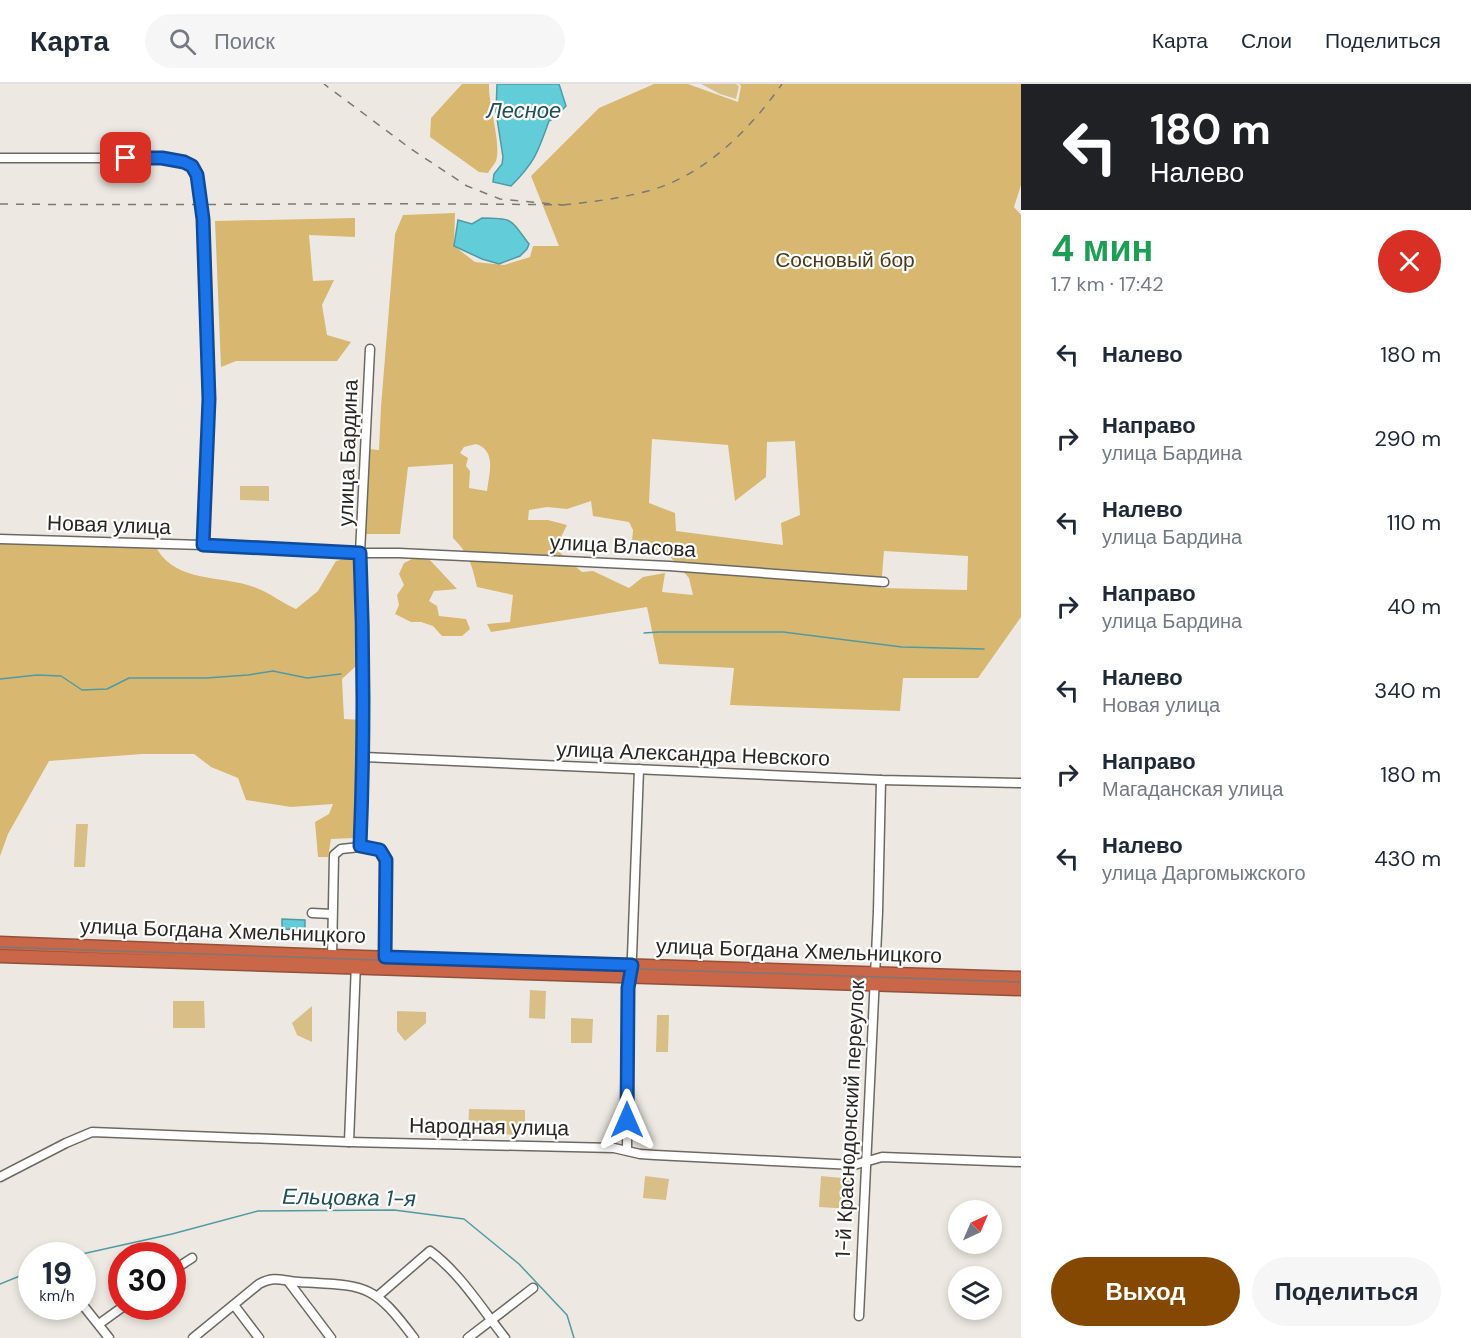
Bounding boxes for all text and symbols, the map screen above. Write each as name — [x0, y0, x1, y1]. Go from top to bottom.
search box — [145, 14, 565, 68]
text: Карта — [30, 23, 109, 60]
icon: search — [166, 25, 199, 58]
text: Поиск — [214, 27, 275, 56]
text: Карта — [1152, 27, 1208, 55]
text: Слои — [1241, 27, 1292, 55]
text: Поделиться — [1325, 27, 1441, 55]
water label: Лесное — [485, 96, 561, 125]
text: 180 m — [1150, 102, 1271, 157]
icon: left — [1051, 108, 1129, 186]
pin — [100, 132, 151, 183]
icon: arrive — [109, 141, 142, 174]
text: Налево — [1150, 155, 1244, 190]
text: 4 мин — [1051, 225, 1153, 272]
button: close — [1378, 230, 1441, 293]
park label: Сосновый бор — [775, 246, 915, 274]
text: 1.7 km · 17:42 — [1051, 271, 1164, 297]
icon: left — [1051, 338, 1084, 371]
text: Налево — [1102, 340, 1183, 369]
text: 180 m — [1380, 340, 1441, 369]
street label: улица Бардина — [331, 379, 365, 527]
text: Направо — [1102, 411, 1196, 440]
icon: right — [1051, 422, 1084, 455]
text: 290 m — [1374, 424, 1441, 453]
text: улица Бардина — [1102, 440, 1242, 466]
text: Налево — [1102, 495, 1183, 524]
icon: left — [1051, 506, 1084, 539]
text: 110 m — [1387, 508, 1441, 537]
street label: Новая улица — [46, 509, 172, 541]
text: улица Бардина — [1102, 524, 1242, 550]
street label: улица Власова — [549, 528, 697, 564]
text: Направо — [1102, 579, 1196, 608]
icon: right — [1051, 590, 1084, 623]
text: 40 m — [1387, 592, 1441, 621]
text: улица Бардина — [1102, 608, 1242, 634]
text: Налево — [1102, 663, 1183, 692]
icon: left — [1051, 674, 1084, 707]
text: 340 m — [1374, 676, 1441, 705]
text: Новая улица — [1102, 692, 1220, 718]
street label: улица Александра Невского — [556, 735, 830, 773]
text: Направо — [1102, 747, 1196, 776]
icon: right — [1051, 758, 1084, 791]
text: 180 m — [1380, 760, 1441, 789]
text: Магаданская улица — [1102, 776, 1283, 802]
text: Налево — [1102, 831, 1183, 860]
icon: left — [1051, 842, 1084, 875]
text: 430 m — [1374, 844, 1441, 873]
text: улица Даргомыжского — [1102, 860, 1306, 886]
street label: улица Богдана Хмельницкого — [79, 912, 367, 950]
street label: улица Богдана Хмельницкого — [655, 932, 943, 970]
street label: 1-й Краснодонский переулок — [829, 979, 871, 1259]
position arrow — [595, 1088, 659, 1152]
street label: Народная улица — [409, 1112, 570, 1142]
water label: Ельцовка 1-я — [282, 1182, 416, 1213]
north arrow — [948, 1200, 1002, 1254]
map controls — [948, 1200, 1002, 1320]
speed limit sign: 30 — [108, 1242, 186, 1320]
text: 19 — [42, 1254, 72, 1293]
button: Выход — [1051, 1257, 1240, 1326]
button: Поделиться — [1252, 1257, 1441, 1326]
button: layers — [948, 1266, 1002, 1320]
text: km/h — [39, 1286, 75, 1306]

